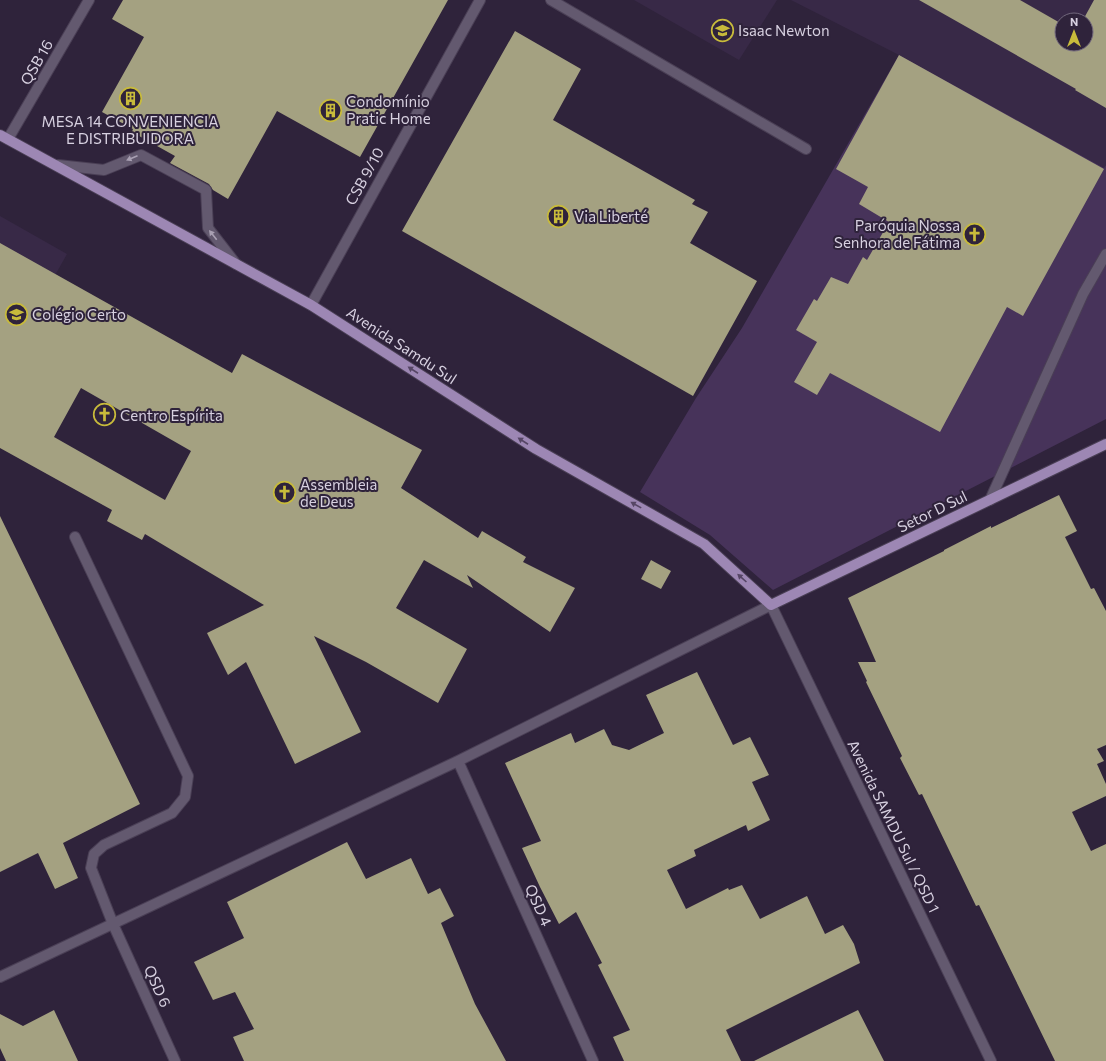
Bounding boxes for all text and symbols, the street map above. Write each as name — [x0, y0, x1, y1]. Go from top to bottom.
north arrow — [1054, 12, 1094, 52]
text: N — [1070, 15, 1078, 28]
school or university icon: Isaac Newton — [710, 17, 736, 43]
place label: Isaac Newton — [738, 21, 830, 39]
street label: QSB 16 — [16, 36, 56, 88]
building icon: MESA 14 CONVENIENCIA E DISTRIBUIDORA — [117, 85, 143, 111]
place label: Condomínio Pratic Home — [346, 92, 431, 127]
building icon: Condomínio Pratic Home — [318, 97, 344, 123]
place label: MESA 14 CONVENIENCIA E DISTRIBUIDORA — [41, 112, 219, 147]
street label: CSB 9/10 — [341, 144, 387, 208]
one-way arrow — [126, 156, 138, 162]
building icon: Via Liberté — [545, 203, 571, 229]
place label: Via Liberté — [574, 207, 648, 225]
place label: Paróquia Nossa Senhora de Fátima — [834, 216, 960, 251]
church icon: Paróquia Nossa Senhora de Fátima — [962, 221, 988, 247]
one-way arrow — [209, 229, 217, 240]
school or university icon: Colégio Certo — [4, 301, 30, 327]
street label: Avenida Samdu Sul — [344, 303, 460, 387]
place label: Colégio Certo — [32, 305, 126, 323]
one-way arrow — [407, 367, 419, 374]
church icon: Centro Espírita — [92, 402, 118, 428]
place label: Centro Espírita — [120, 406, 223, 424]
one-way arrow — [517, 437, 529, 444]
place label: Assembleia de Deus — [300, 475, 377, 510]
church icon: Assembleia de Deus — [271, 480, 297, 506]
street label: Setor D Sul — [894, 486, 970, 536]
one-way arrow — [630, 502, 641, 509]
one-way arrow — [737, 574, 747, 583]
street label: Avenida SAMDU Sul / QSD 1 — [844, 737, 944, 915]
street label: QSD 4 — [522, 881, 556, 929]
street label: QSD 6 — [141, 962, 175, 1010]

